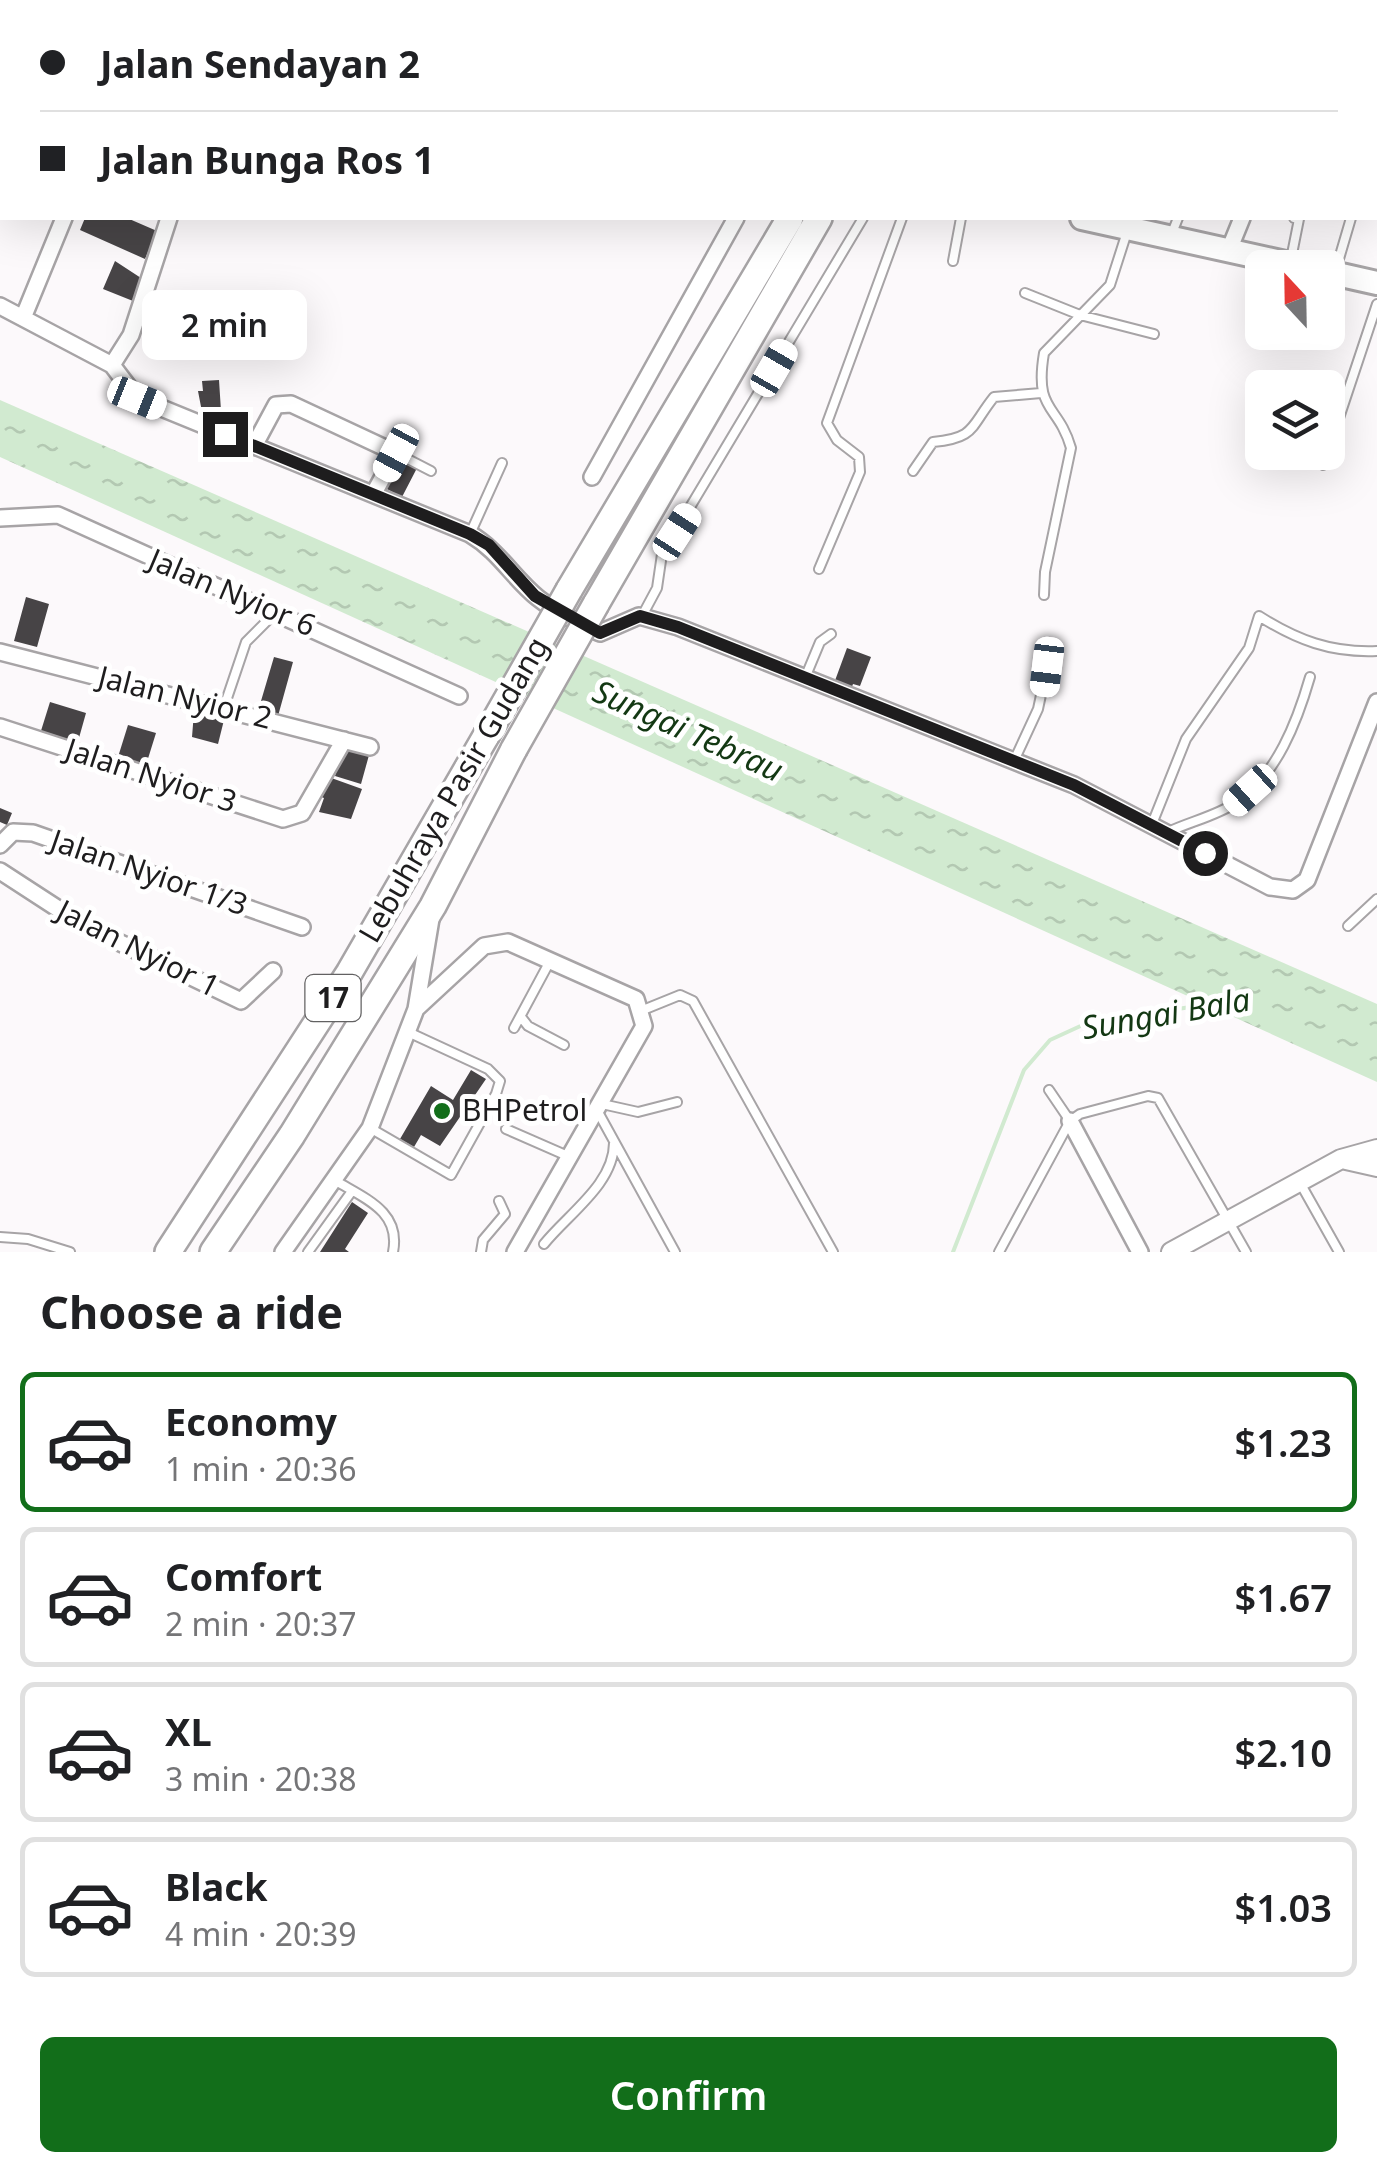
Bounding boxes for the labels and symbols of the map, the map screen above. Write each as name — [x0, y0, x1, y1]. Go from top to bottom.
north arrow — [1245, 250, 1345, 350]
callout: 2 min — [142, 289, 308, 359]
car — [746, 335, 802, 401]
car — [104, 373, 170, 423]
route end — [203, 412, 248, 457]
car — [369, 419, 423, 487]
car — [648, 499, 706, 565]
street label: Jalan Nyior 6 — [140, 537, 322, 645]
street label: Lebuhraya Pasir Gudang — [348, 629, 557, 950]
car — [1028, 635, 1066, 699]
street label: Jalan Nyior 2 — [91, 654, 276, 738]
water label: Sungai Tebrau — [587, 669, 790, 791]
street label: Jalan Nyior 3 — [58, 727, 242, 821]
car — [1218, 759, 1282, 821]
street label: Jalan Nyior 1/3 — [43, 818, 253, 924]
route start — [1183, 831, 1228, 876]
street label: Jalan Nyior 1 — [48, 888, 227, 1006]
road number: 17 — [306, 975, 360, 1021]
water label: Sungai Bala — [1078, 977, 1253, 1048]
place label: BHPetrol — [462, 1089, 587, 1130]
marker: BHPetrol — [431, 1100, 453, 1122]

